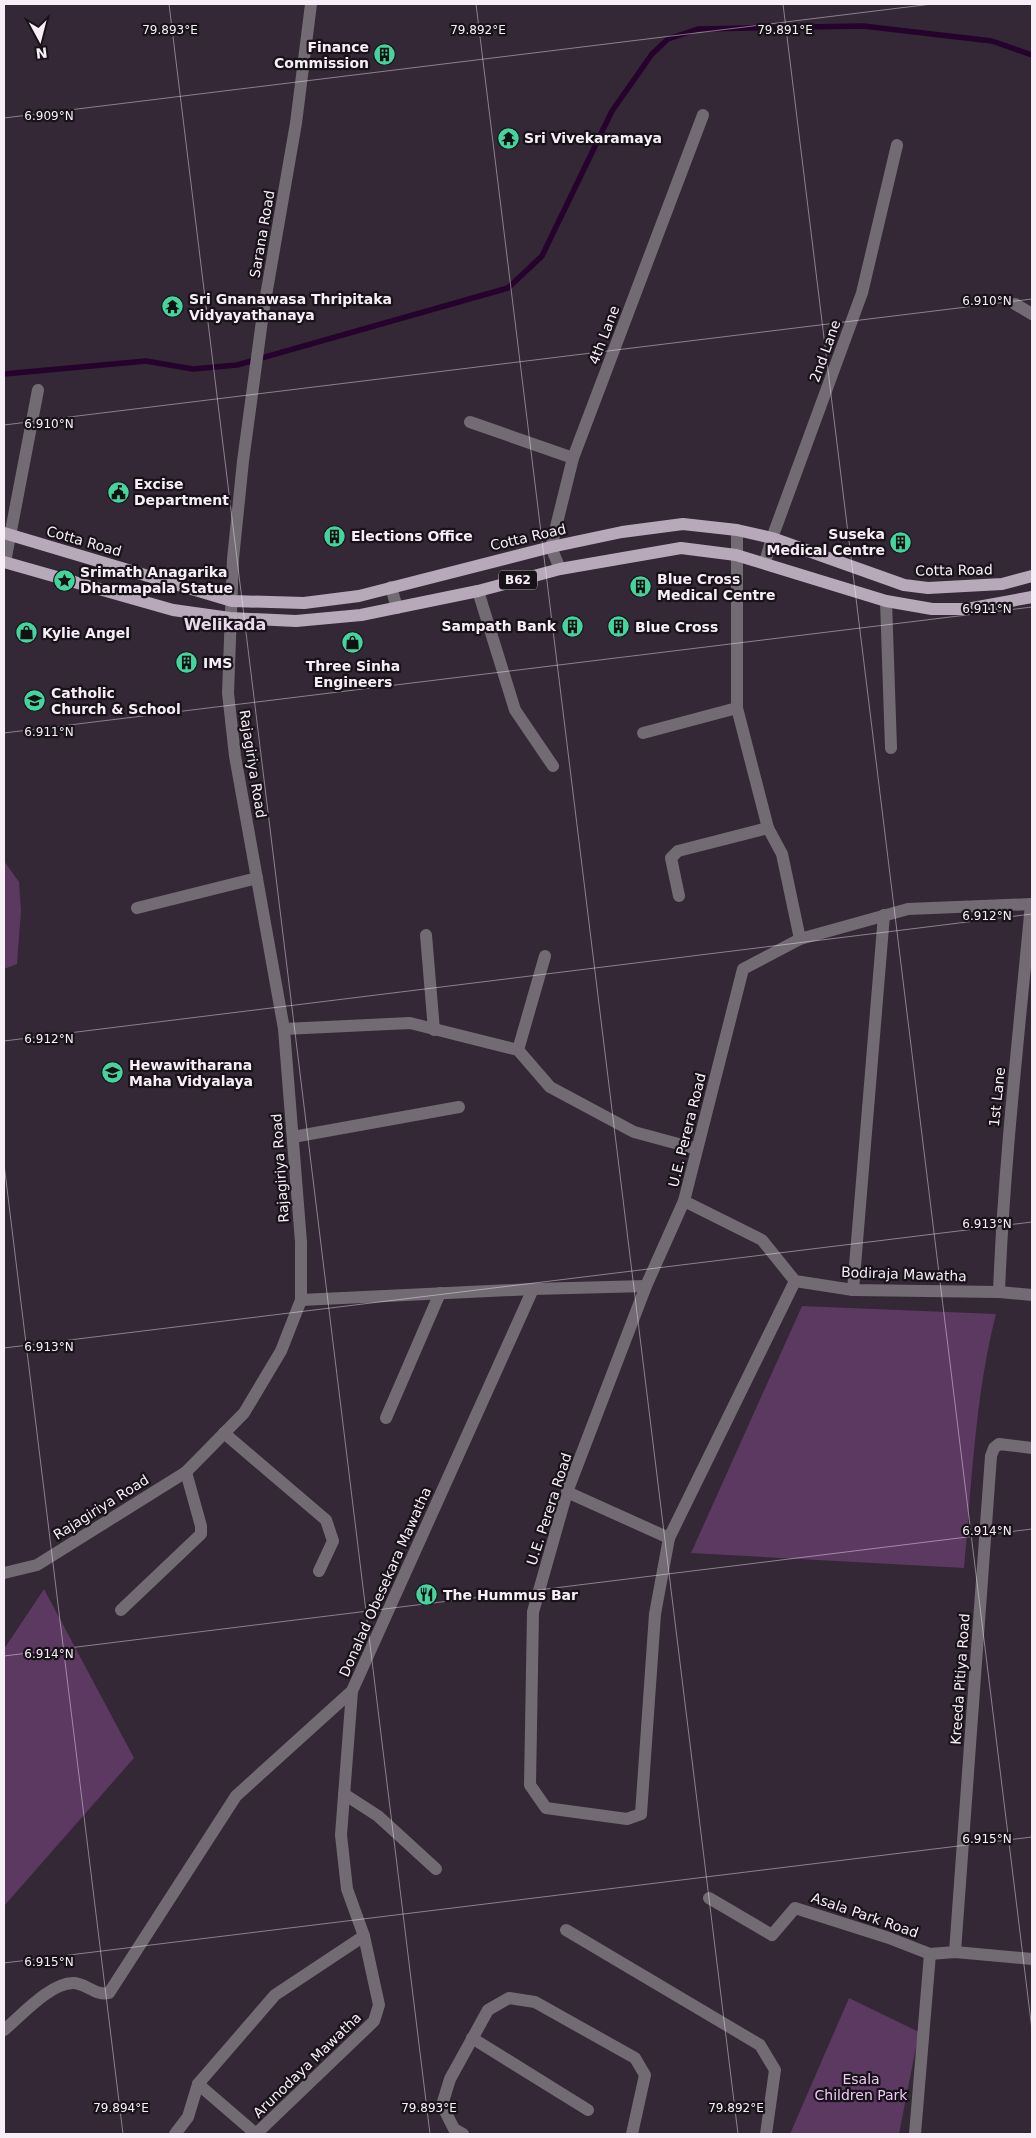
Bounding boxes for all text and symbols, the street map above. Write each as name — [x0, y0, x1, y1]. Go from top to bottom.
north arrow — [15, 15, 65, 65]
text: 79.893°E — [142, 23, 198, 37]
text: 79.892°E — [450, 23, 506, 37]
text: 79.891°E — [757, 23, 813, 37]
place label: Finance Commission — [274, 39, 369, 71]
building icon: Finance Commission — [373, 43, 397, 67]
text: N — [35, 44, 48, 62]
text: 6.909°N — [24, 109, 74, 123]
temple icon: Sri Vivekaramaya — [496, 126, 520, 150]
place label: Sri Vivekaramaya — [524, 130, 662, 146]
street label: Sarana Road — [246, 189, 278, 279]
place label: Sri Gnanawasa Thripitaka Vidyayathanaya — [189, 291, 392, 323]
text: 6.910°N — [962, 294, 1012, 308]
temple icon: Sri Gnanawasa Thripitaka Vidyayathanaya — [161, 295, 185, 319]
street label: 4th Lane — [585, 303, 623, 367]
street label: 2nd Lane — [806, 318, 844, 384]
text: 6.910°N — [24, 417, 74, 431]
place label: Excise Department — [134, 476, 229, 508]
public building icon: Excise Department — [106, 480, 130, 504]
street label: Cotta Road — [488, 520, 568, 554]
street label: Cotta Road — [45, 523, 123, 559]
building icon: Elections Office — [323, 524, 347, 548]
place label: Suseka Medical Centre — [767, 526, 885, 558]
place label: Elections Office — [351, 528, 473, 544]
building icon: Suseka Medical Centre — [889, 530, 913, 554]
street label: Cotta Road — [915, 561, 993, 579]
place label: Srimath Anagarika Dharmapala Statue — [80, 564, 233, 596]
place icon: Srimath Anagarika Dharmapala Statue — [52, 568, 76, 592]
road number: B62 — [499, 570, 537, 590]
place label: Blue Cross Medical Centre — [657, 571, 776, 603]
building icon: Blue Cross Medical Centre — [629, 575, 653, 599]
text: 6.911°N — [962, 602, 1012, 616]
building icon: Sampath Bank — [560, 614, 584, 638]
district label: Welikada — [184, 615, 266, 634]
building icon: Blue Cross — [607, 615, 631, 639]
place label: Sampath Bank — [441, 618, 557, 634]
place label: Blue Cross — [635, 619, 718, 635]
shop icon: Kylie Angel — [14, 621, 38, 645]
place label: Kylie Angel — [42, 625, 130, 641]
shop icon: Three Sinha Engineers — [341, 631, 365, 655]
building icon: IMS — [175, 651, 199, 675]
place label: IMS — [203, 655, 232, 671]
place label: Three Sinha Engineers — [306, 658, 400, 690]
place label: Catholic Church & School — [51, 685, 181, 717]
school or university icon: Catholic Church & School — [23, 689, 47, 713]
street label: Rajagiriya Road — [237, 709, 269, 819]
text: 6.911°N — [24, 725, 74, 739]
text: 6.912°N — [962, 909, 1012, 923]
text: 6.912°N — [24, 1032, 74, 1046]
place label: Hewawitharana Maha Vidyalaya — [129, 1057, 253, 1089]
school or university icon: Hewawitharana Maha Vidyalaya — [101, 1061, 125, 1085]
street label: 1st Lane — [986, 1066, 1008, 1128]
street label: U.E. Perera Road — [665, 1071, 709, 1189]
street label: Rajagiriya Road — [268, 1113, 292, 1223]
text: 6.913°N — [962, 1217, 1012, 1231]
street label: Bodiraja Mawatha — [841, 1264, 967, 1284]
text: 6.913°N — [24, 1340, 74, 1354]
street label: U.E. Perera Road — [523, 1451, 575, 1567]
street label: Rajagiriya Road — [50, 1471, 152, 1543]
street label: Donalad Obesekara Mawatha — [336, 1485, 434, 1679]
text: 6.914°N — [962, 1524, 1012, 1538]
restaurant icon: The Hummus Bar — [415, 1583, 439, 1607]
place label: The Hummus Bar — [443, 1587, 578, 1603]
street label: Kreeda Pitiya Road — [947, 1613, 973, 1745]
text: 6.914°N — [24, 1647, 74, 1661]
text: 6.915°N — [962, 1832, 1012, 1846]
street label: Asala Park Road — [809, 1889, 921, 1941]
text: 6.915°N — [24, 1955, 74, 1969]
street label: Arunodaya Mawatha — [250, 2009, 364, 2121]
park label: Esala Children Park — [815, 2071, 908, 2103]
text: 79.894°E — [93, 2101, 149, 2115]
text: 79.893°E — [401, 2101, 457, 2115]
text: 79.892°E — [708, 2101, 764, 2115]

